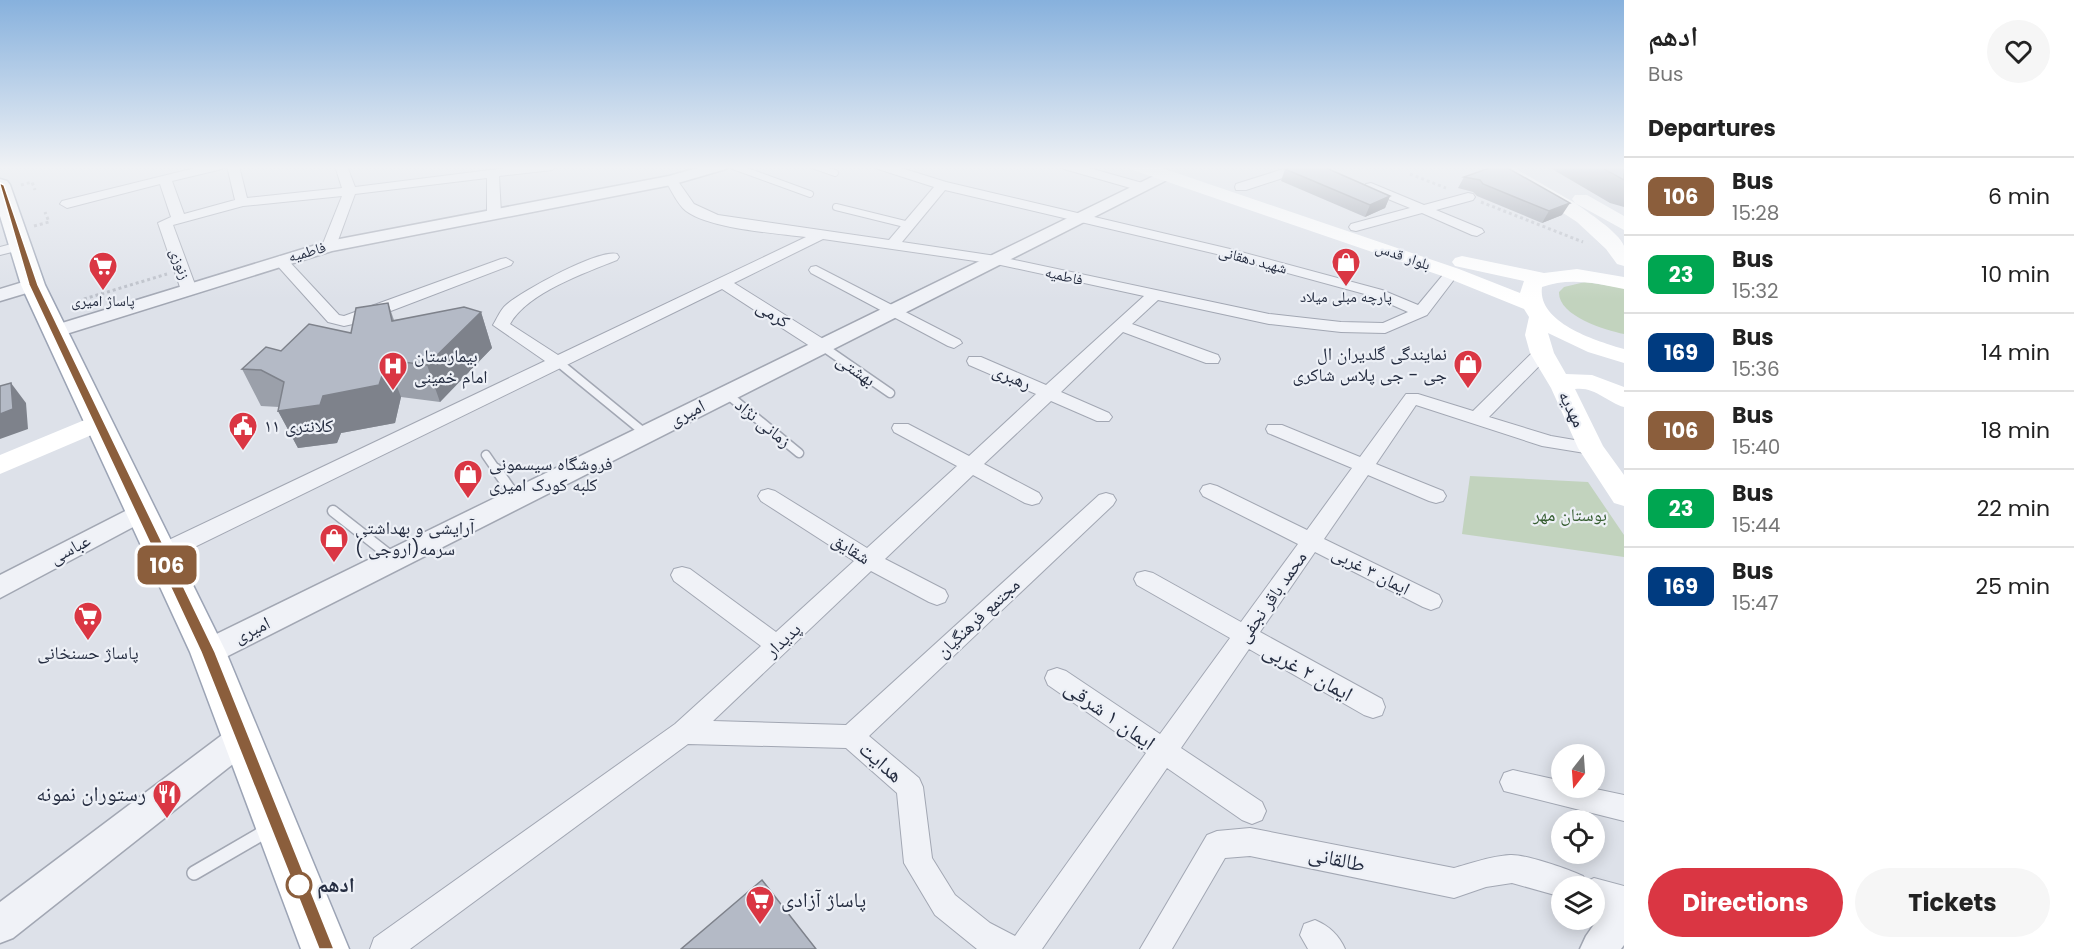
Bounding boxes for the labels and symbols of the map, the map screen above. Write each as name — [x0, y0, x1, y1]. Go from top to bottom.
street label: فاطمیه — [286, 236, 328, 267]
street label: بلوار قدس — [1373, 236, 1433, 275]
street label: شهید دهقانی — [1217, 240, 1290, 279]
street label: زنوزی — [165, 245, 196, 283]
shop icon: پارچه مبلی میلاد — [1330, 246, 1362, 288]
supermarket icon: پاساژ امیری — [87, 250, 119, 292]
street label: فاطمیه — [1043, 261, 1085, 290]
place label: پارچه مبلی میلاد — [1300, 286, 1392, 307]
place label: پاساژ امیری — [71, 290, 135, 311]
street label: کرمی — [752, 293, 795, 334]
place label: نمایندگی گلدیران ال جی - جی پلاس شاکری — [1293, 341, 1447, 387]
place label: بیمارستان امام خمینی — [414, 343, 488, 389]
street label: بهشتی — [832, 347, 881, 392]
shop icon: نمایندگی گلدیران ال جی - جی پلاس شاکری — [1452, 348, 1484, 390]
hospital icon: بیمارستان امام خمینی — [377, 350, 409, 392]
street label: رهبری — [989, 357, 1035, 396]
street label: مهدیه — [1553, 386, 1592, 431]
street label: زمانی نژاد — [730, 392, 797, 453]
street label: امیری — [664, 393, 709, 432]
public building icon: کلانتری ۱۱ — [227, 410, 259, 452]
place label: کلانتری ۱۱ — [264, 413, 334, 438]
place label: فروشگاه سیسمونی کلبه کودک امیری — [489, 451, 613, 497]
shop icon: فروشگاه سیسمونی کلبه کودک امیری — [452, 458, 484, 500]
park label: بوستان مهر — [1532, 502, 1607, 527]
place label: آرایشی و بهداشتی سرمه(اروجی ) — [355, 515, 475, 561]
shop icon: آرایشی و بهداشتی سرمه(اروجی ) — [318, 522, 350, 564]
street label: عباسی — [45, 527, 95, 570]
street label: شقایق — [827, 527, 875, 570]
street label: ایمان ۳ غربی — [1328, 540, 1414, 601]
line badge: 106 — [132, 546, 201, 584]
street label: محمد باقر نجفی — [1231, 546, 1312, 647]
street label: مجتمع فرهنگیان — [930, 572, 1025, 663]
supermarket icon: پاساژ حسنخانی — [72, 600, 104, 642]
street label: امیری — [230, 610, 274, 649]
street label: پدیدار — [759, 617, 806, 663]
street label: ایمان ۲ غربی — [1258, 635, 1358, 708]
place label: پاساژ حسنخانی — [37, 640, 139, 665]
street label: ایمان ۱ شرقی — [1059, 673, 1161, 756]
street label: هدایت — [853, 734, 910, 789]
north arrow — [1551, 744, 1605, 798]
restaurant icon: رستوران نمونه — [151, 778, 183, 820]
place label: رستوران نمونه — [36, 779, 146, 808]
street label: طالقانی — [1306, 838, 1368, 879]
place label: ادهم — [317, 870, 355, 899]
marker: ادهم — [286, 872, 312, 898]
supermarket icon: پاساژ آزادی — [744, 884, 776, 926]
place label: پاساژ آزادی — [781, 885, 866, 914]

